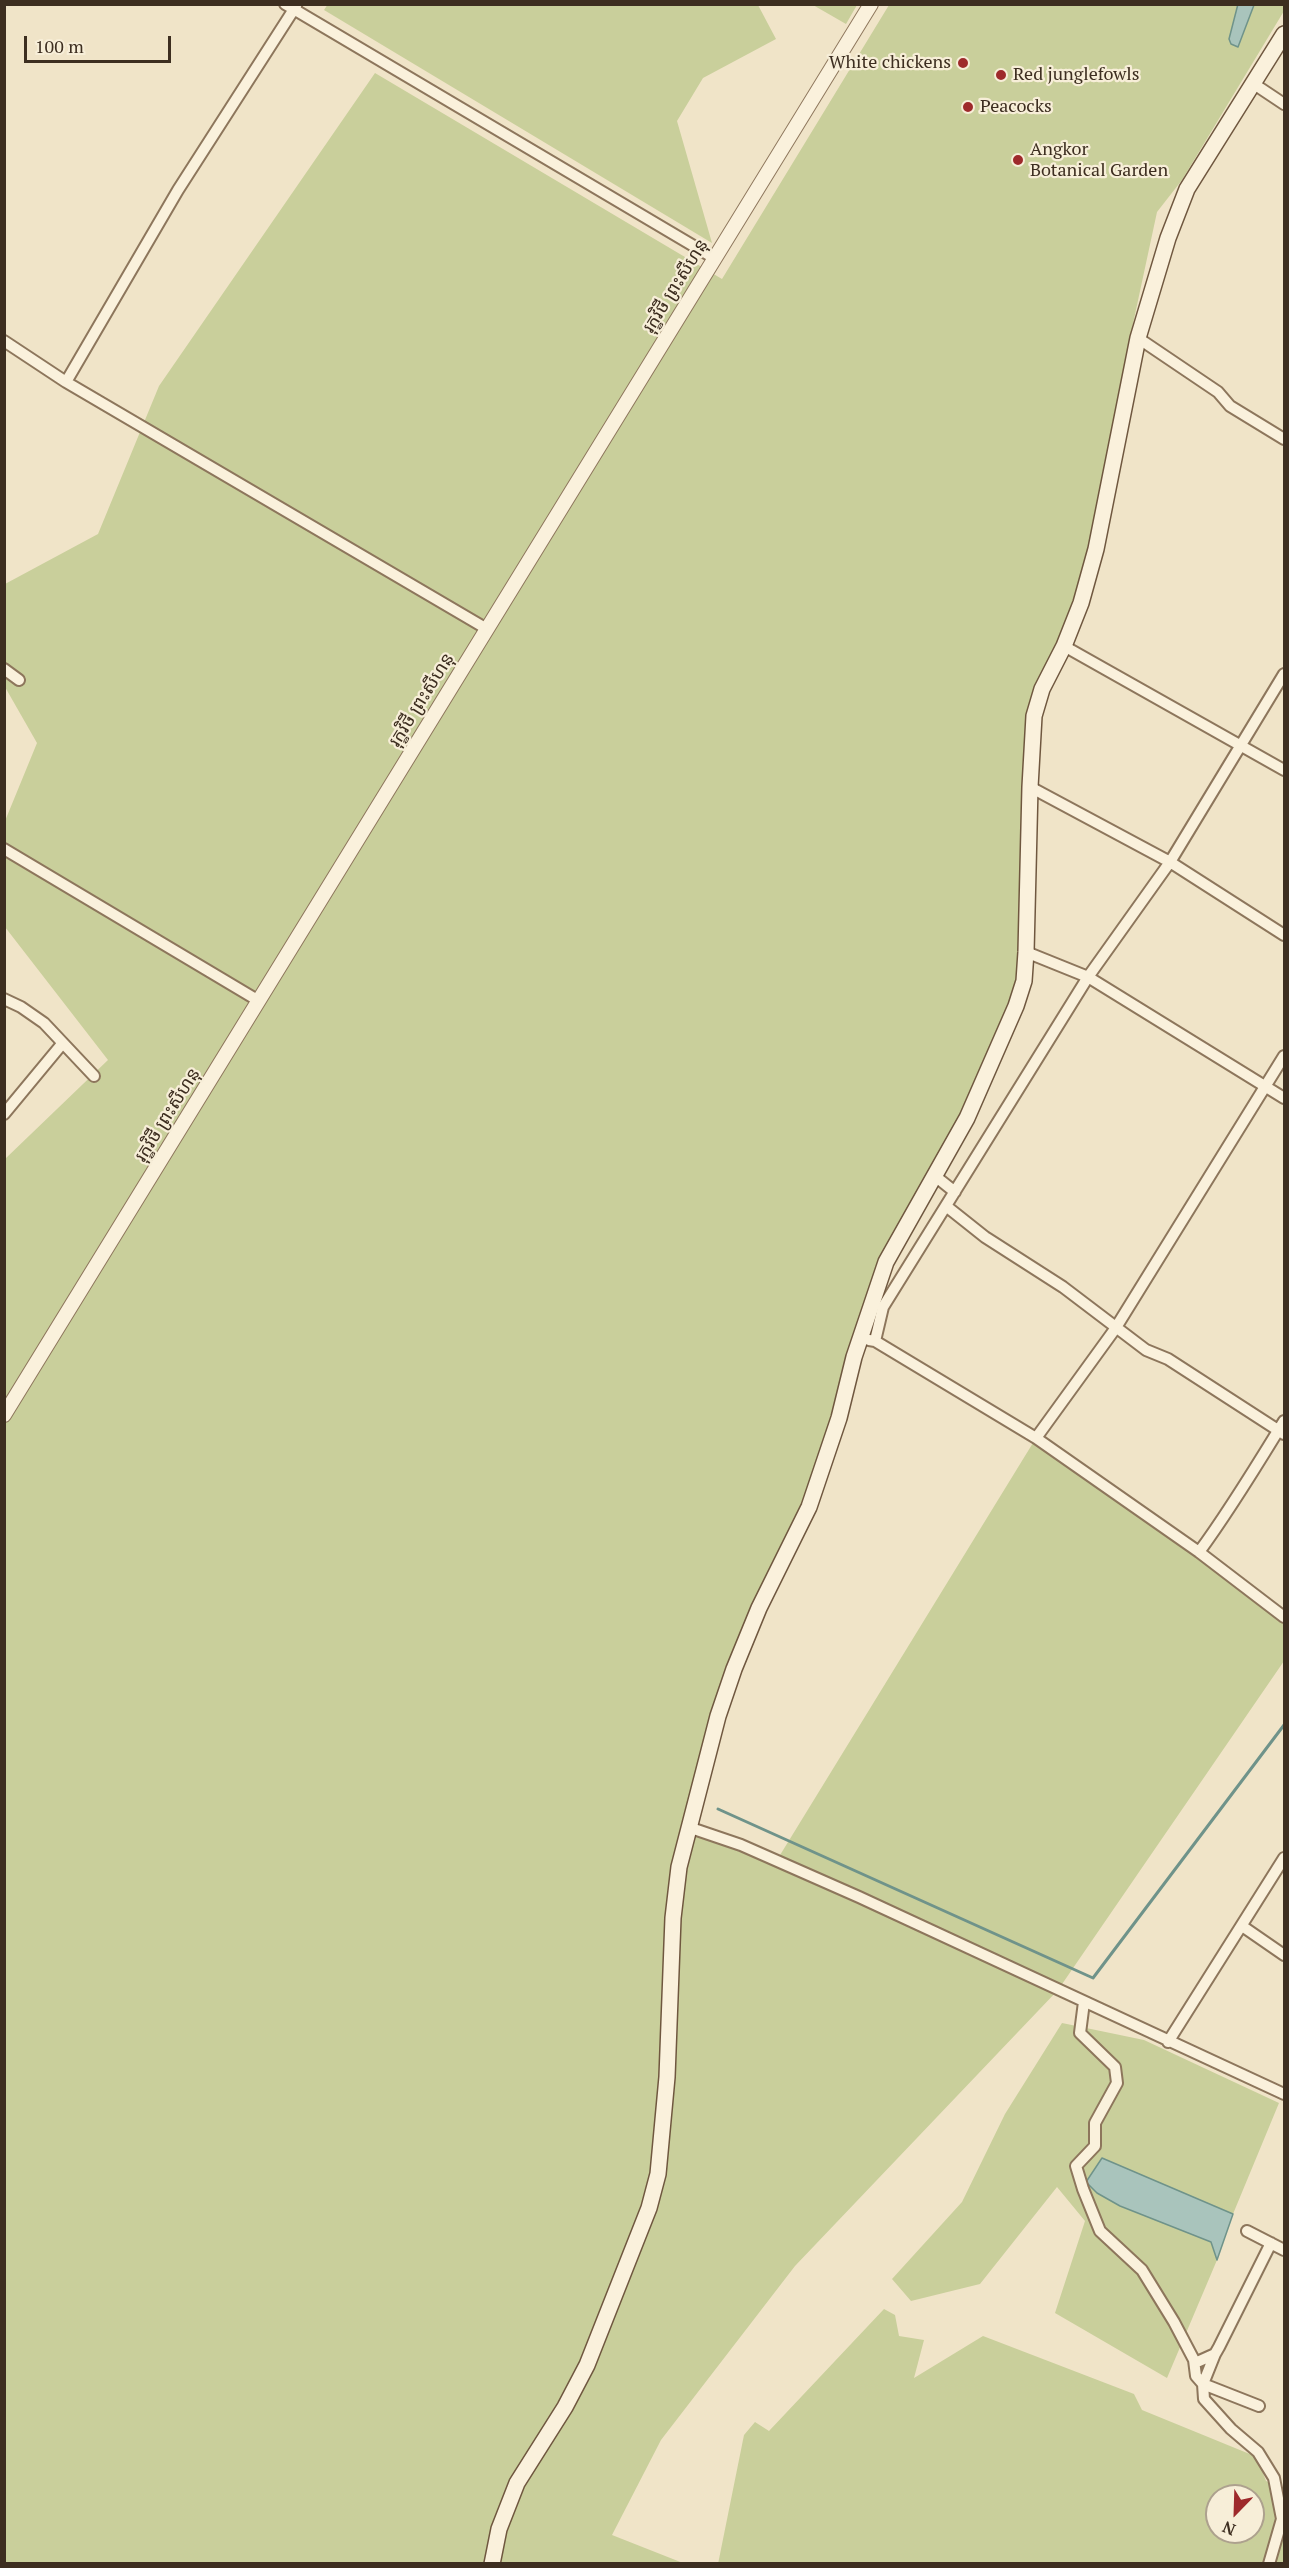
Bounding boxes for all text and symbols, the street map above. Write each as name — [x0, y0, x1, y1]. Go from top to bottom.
scale bar — [27, 24, 174, 62]
text: 100 m — [35, 34, 84, 58]
place label: White chickens — [829, 52, 951, 74]
marker: White chickens — [956, 56, 970, 70]
place label: Red junglefowls — [1013, 64, 1140, 86]
marker: Red junglefowls — [994, 68, 1008, 82]
place label: Peacocks — [980, 96, 1052, 118]
marker: Peacocks — [961, 100, 975, 114]
place label: Angkor Botanical Garden — [1030, 139, 1168, 182]
marker: Angkor Botanical Garden — [1011, 153, 1025, 167]
street label: រុក្ខវិថី ព្រះសីហនុ — [639, 235, 713, 337]
street label: រុក្ខវិថី ព្រះសីហនុ — [385, 649, 459, 751]
street label: រុក្ខវិថី ព្រះសីហនុ — [131, 1064, 205, 1166]
north arrow — [1205, 2484, 1265, 2544]
text: N — [1219, 2516, 1239, 2541]

